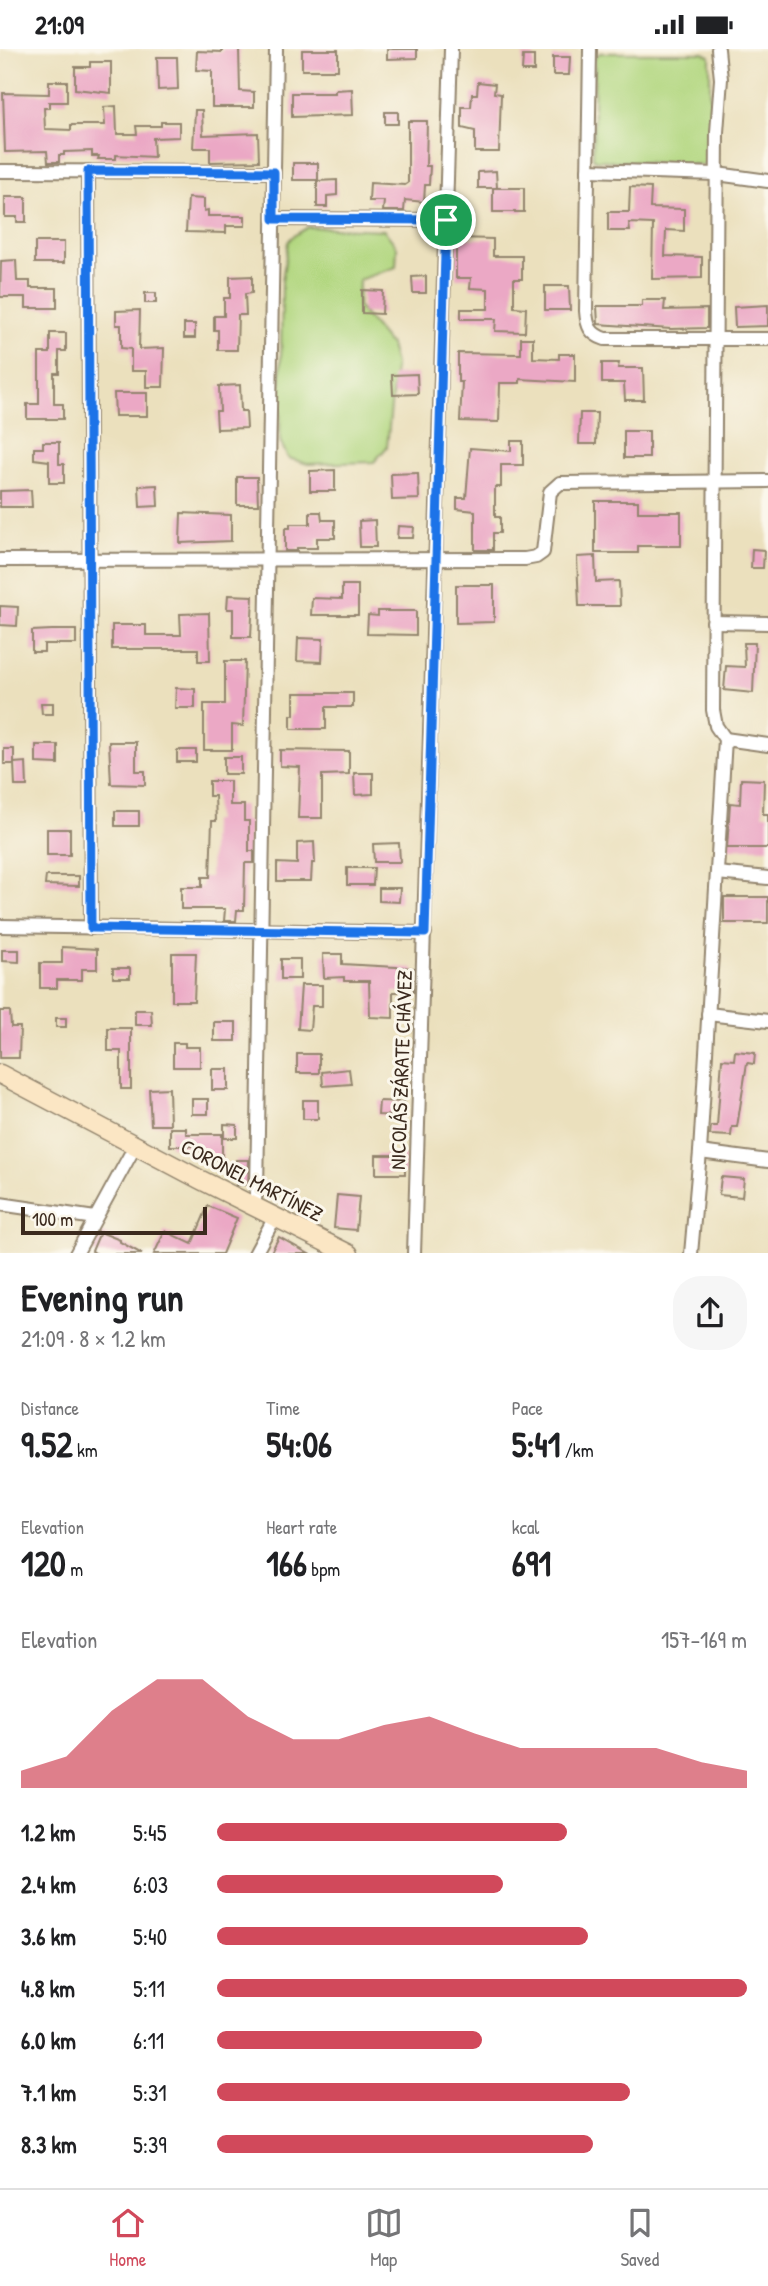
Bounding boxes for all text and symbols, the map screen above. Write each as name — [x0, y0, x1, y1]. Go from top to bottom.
text: 21:09 — [35, 7, 84, 42]
pin — [416, 190, 476, 250]
icon: arrive — [427, 201, 465, 239]
street label: NICOLÁS ZÁRATE CHÁVEZ — [383, 969, 419, 1170]
street label: CORONEL MARTÍNEZ — [176, 1132, 328, 1228]
scale bar — [21, 1205, 206, 1236]
text: 100 m — [32, 1206, 73, 1232]
text: Evening run — [21, 1271, 184, 1323]
button: share — [673, 1276, 747, 1350]
text: 21:09 · 8 × 1.2 km — [21, 1323, 166, 1354]
text: Distance — [21, 1395, 79, 1421]
text: Time — [266, 1395, 300, 1421]
text: Pace — [512, 1395, 543, 1421]
text: 9.52 — [21, 1421, 73, 1468]
text: 54:06 — [266, 1421, 332, 1468]
text: 5:41 — [512, 1421, 560, 1468]
text: km — [73, 1437, 98, 1463]
text: /km — [560, 1437, 594, 1463]
text: Elevation — [21, 1514, 84, 1540]
text: Heart rate — [266, 1514, 337, 1540]
text: kcal — [512, 1514, 539, 1540]
text: 120 — [21, 1540, 66, 1587]
text: 166 — [266, 1540, 307, 1587]
text: 691 — [512, 1540, 551, 1587]
text: m — [66, 1556, 83, 1582]
text: bpm — [307, 1556, 340, 1582]
text: Elevation — [21, 1624, 97, 1655]
text: 157–169 m — [661, 1624, 747, 1655]
text: 1.2 km — [21, 1817, 76, 1848]
text: 5:45 — [133, 1817, 166, 1848]
text: 2.4 km — [21, 1869, 76, 1900]
text: 6:03 — [133, 1869, 168, 1900]
text: 3.6 km — [21, 1921, 76, 1952]
text: 5:40 — [133, 1921, 167, 1952]
text: 4.8 km — [21, 1973, 75, 2004]
text: 5:11 — [133, 1973, 165, 2004]
text: 6.0 km — [21, 2025, 76, 2056]
text: 6:11 — [133, 2025, 164, 2056]
text: 7.1 km — [21, 2077, 76, 2108]
text: 5:31 — [133, 2077, 167, 2108]
text: 8.3 km — [21, 2129, 77, 2160]
text: 5:39 — [133, 2129, 167, 2160]
tab: Home — [109, 2204, 147, 2272]
tab: Map — [365, 2204, 403, 2272]
tab: Saved — [620, 2204, 659, 2272]

